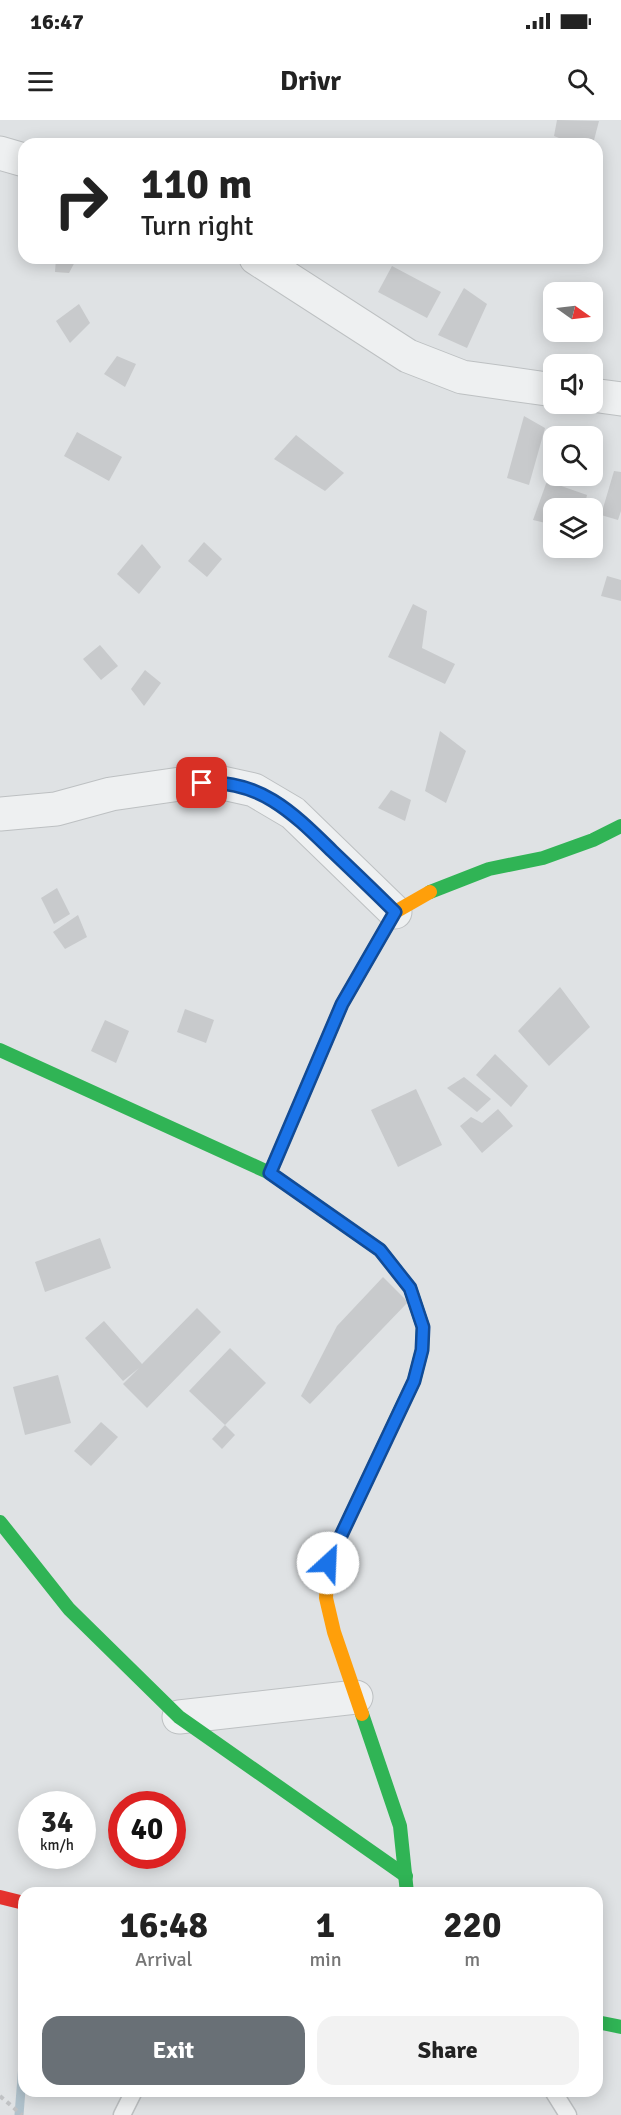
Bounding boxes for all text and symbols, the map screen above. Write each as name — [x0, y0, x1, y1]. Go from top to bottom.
text: 16:47 — [30, 8, 84, 35]
icon: menu — [24, 65, 57, 98]
text: Drivr — [280, 65, 341, 98]
icon: search — [564, 65, 597, 98]
text: 110 m — [141, 159, 252, 210]
icon: right — [42, 162, 120, 240]
text: Turn right — [141, 210, 254, 243]
north arrow — [543, 282, 603, 342]
map controls — [543, 282, 603, 558]
button: sound — [543, 354, 603, 414]
button: search — [543, 426, 603, 486]
button: layers — [543, 498, 603, 558]
pin — [176, 757, 227, 808]
icon: arrive — [185, 766, 218, 799]
position arrow — [296, 1531, 360, 1595]
speed limit sign: 40 — [108, 1791, 186, 1869]
text: 34 — [41, 1804, 73, 1841]
text: km/h — [40, 1836, 74, 1854]
text: 16:48 — [120, 1903, 208, 1948]
text: 1 — [316, 1903, 335, 1948]
text: 220 — [443, 1903, 501, 1948]
text: Arrival — [135, 1947, 192, 1972]
text: min — [309, 1947, 342, 1972]
text: m — [464, 1947, 480, 1972]
button: Exit — [42, 2016, 305, 2085]
button: Share — [317, 2016, 579, 2085]

